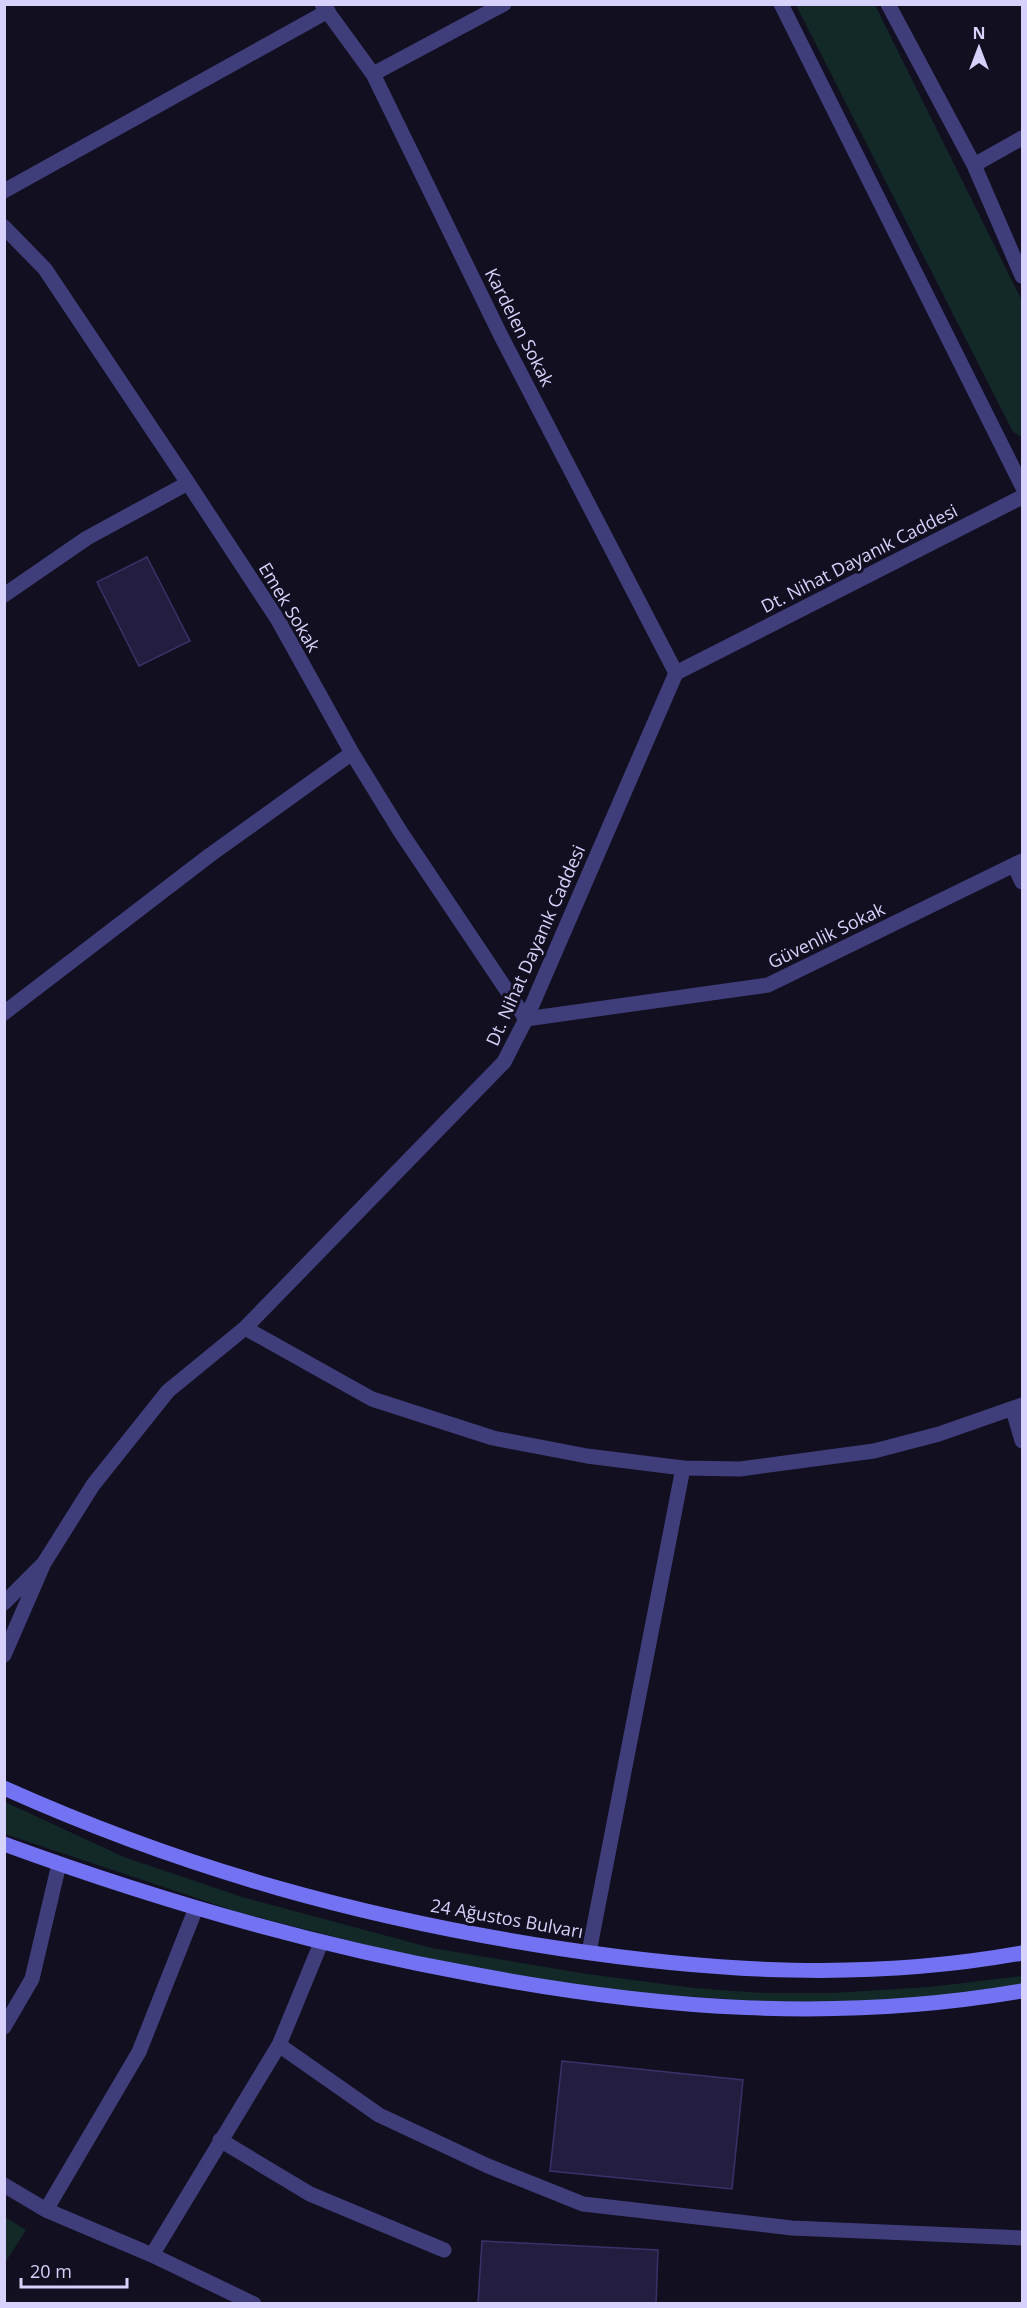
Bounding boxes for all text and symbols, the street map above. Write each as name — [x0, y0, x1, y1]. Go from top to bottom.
north arrow — [949, 18, 1009, 78]
text: N — [972, 22, 986, 44]
street label: Kardelen Sokak — [480, 264, 560, 391]
street label: Dt. Nihat Dayanık Caddesi — [757, 498, 961, 618]
street label: Emek Sokak — [254, 558, 326, 657]
street label: Dt. Nihat Dayanık Caddesi — [480, 841, 590, 1049]
street label: Güvenlik Sokak — [764, 896, 889, 974]
street label: 24 Ağustos Bulvarı — [429, 1893, 585, 1943]
scale bar — [21, 2251, 128, 2289]
text: 20 m — [30, 2259, 72, 2283]

